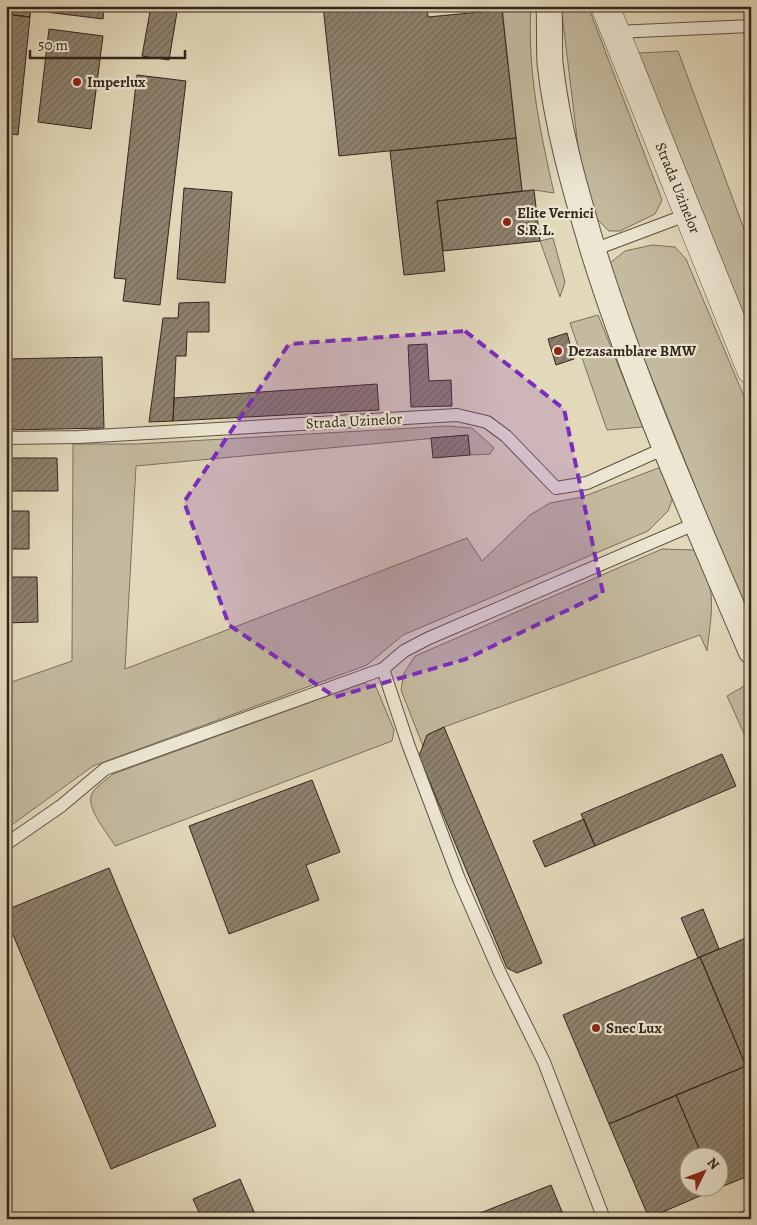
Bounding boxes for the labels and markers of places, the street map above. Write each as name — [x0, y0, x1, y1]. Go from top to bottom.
place label: Imperlux — [87, 72, 146, 92]
marker: Imperlux — [71, 76, 83, 88]
place label: Elite Vernici S.R.L. — [517, 203, 595, 240]
marker: Elite Vernici S.R.L. — [501, 216, 513, 228]
place label: Dezasamblare BMW — [568, 341, 697, 361]
marker: Dezasamblare BMW — [552, 345, 564, 357]
place label: Snec Lux — [606, 1018, 663, 1038]
marker: Snec Lux — [590, 1022, 602, 1034]

